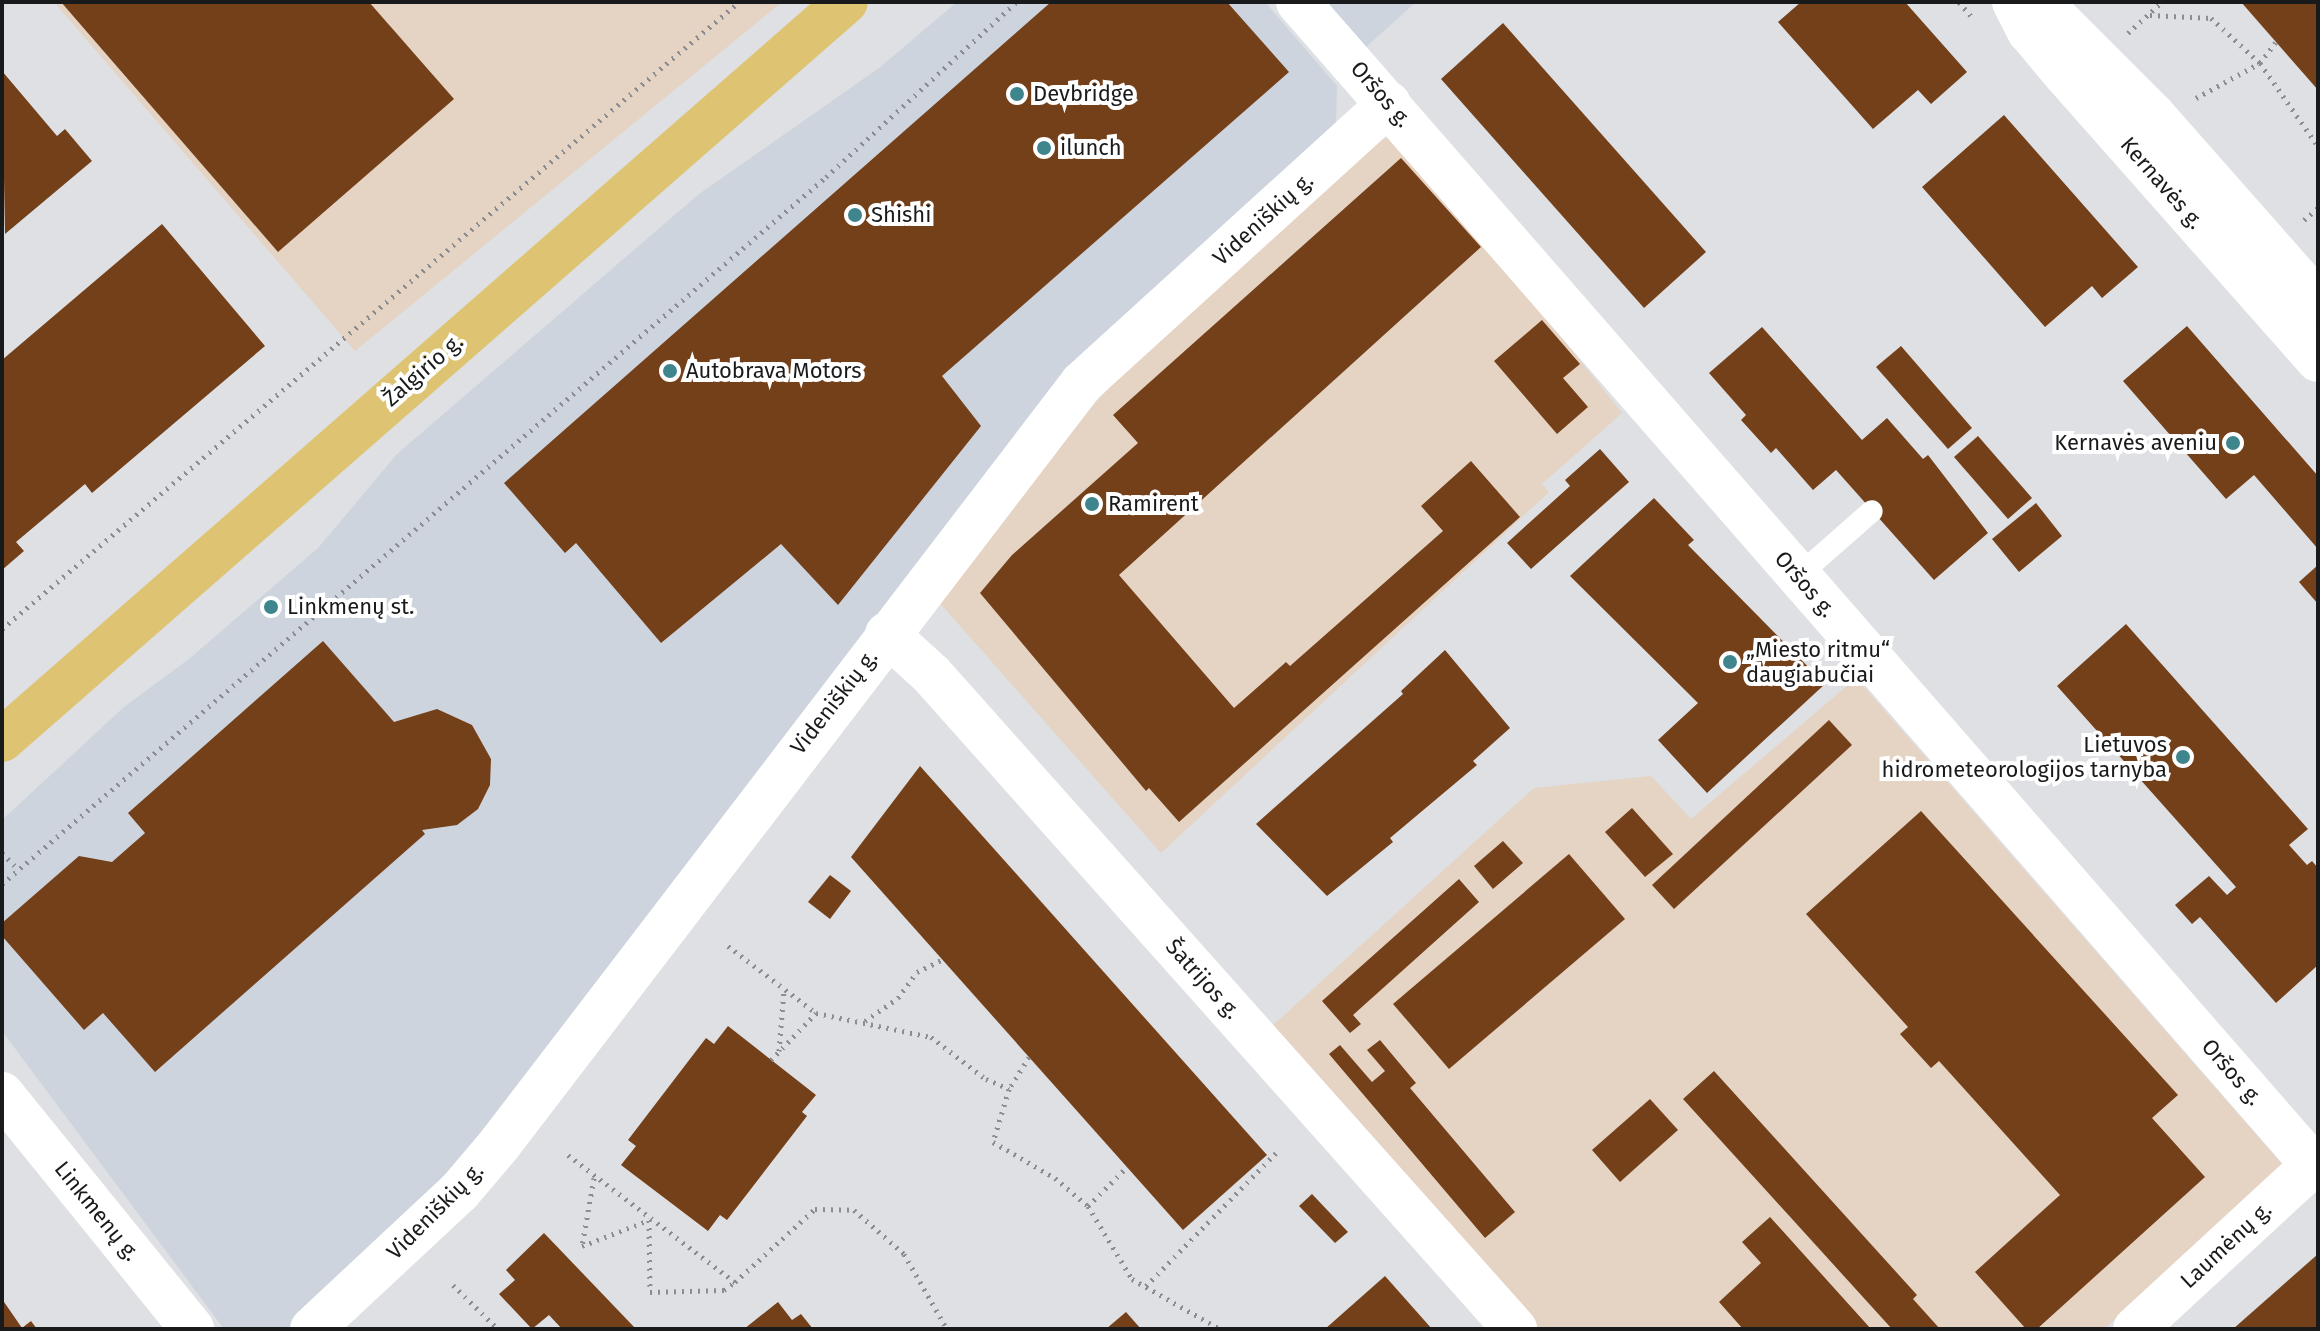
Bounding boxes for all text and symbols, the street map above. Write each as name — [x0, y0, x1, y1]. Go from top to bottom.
street label: Oršos g. — [1345, 55, 1417, 133]
place label: Devbridge — [1033, 81, 1134, 107]
marker: Devbridge — [1008, 85, 1026, 103]
street label: Kernavės g. — [2115, 132, 2209, 234]
place label: ilunch — [1060, 135, 1122, 161]
marker: ilunch — [1035, 139, 1053, 157]
street label: Videniškių g. — [1207, 167, 1319, 271]
place label: Shishi — [871, 202, 931, 228]
marker: Shishi — [846, 206, 864, 224]
street label: Žalgirio g. — [378, 328, 468, 412]
place label: Autobrava Motors — [686, 358, 861, 384]
marker: Autobrava Motors — [661, 362, 679, 380]
place label: Kernavės aveniu — [2054, 430, 2217, 456]
marker: Kernavės aveniu — [2224, 434, 2242, 452]
place label: Ramirent — [1108, 491, 1199, 517]
marker: Ramirent — [1083, 495, 1101, 513]
street label: Oršos g. — [1769, 545, 1841, 623]
place label: Linkmenų st. — [287, 594, 414, 620]
marker: Linkmenų st. — [262, 598, 280, 616]
place label: „Miesto ritmu“ daugiabučiai — [1746, 636, 1890, 688]
street label: Videniškių g. — [785, 644, 883, 760]
marker: „Miesto ritmu“ daugiabučiai — [1721, 653, 1739, 671]
place label: Lietuvos hidrometeorologijos tarnyba — [1882, 731, 2167, 782]
marker: Lietuvos hidrometeorologijos tarnyba — [2174, 748, 2192, 766]
street label: Šatrijos g. — [1160, 934, 1246, 1024]
street label: Oršos g. — [2196, 1033, 2268, 1111]
street label: Linkmenų g. — [49, 1156, 145, 1266]
street label: Videniškių g. — [381, 1157, 489, 1265]
street label: Laumėnų g. — [2175, 1196, 2277, 1294]

